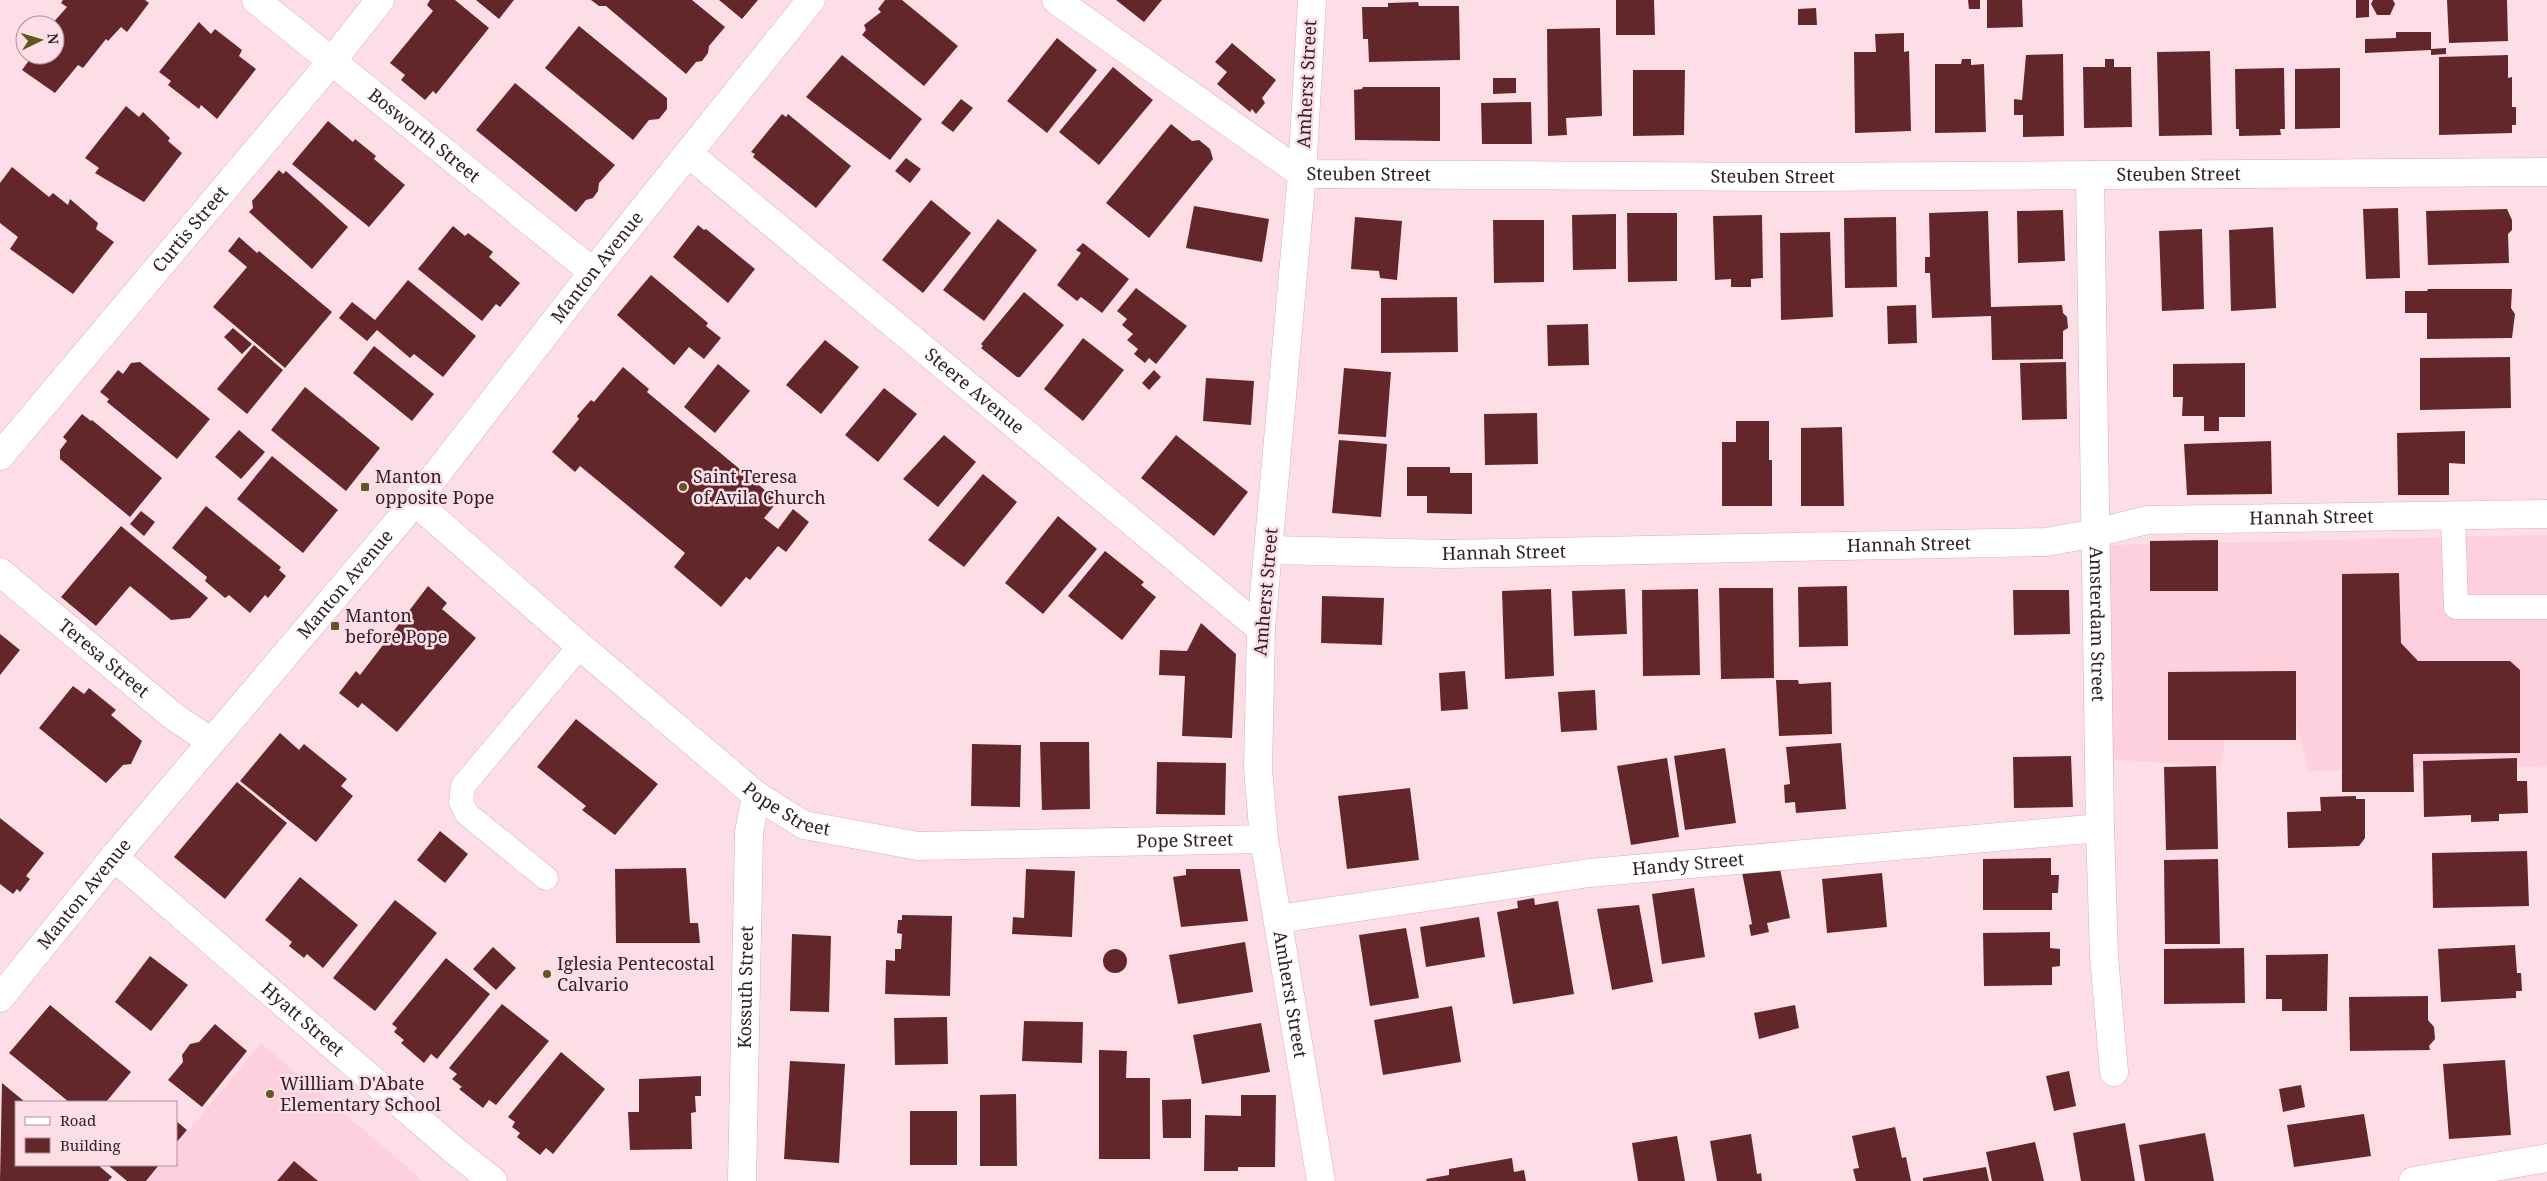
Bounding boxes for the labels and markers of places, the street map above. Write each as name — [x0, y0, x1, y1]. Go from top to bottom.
place label: Manton opposite Pope — [375, 464, 494, 509]
place label: Saint Teresa of Avila Church — [693, 464, 826, 509]
marker: Manton opposite Pope — [359, 481, 371, 493]
marker: Saint Teresa of Avila Church — [677, 481, 689, 493]
place label: Manton before Pope — [345, 603, 447, 648]
marker: Manton before Pope — [329, 620, 341, 632]
place label: Iglesia Pentecostal Calvario — [557, 951, 715, 996]
marker: Iglesia Pentecostal Calvario — [541, 968, 553, 980]
place label: Willliam D'Abate Elementary School — [280, 1071, 441, 1116]
marker: Willliam D'Abate Elementary School — [264, 1088, 276, 1100]

